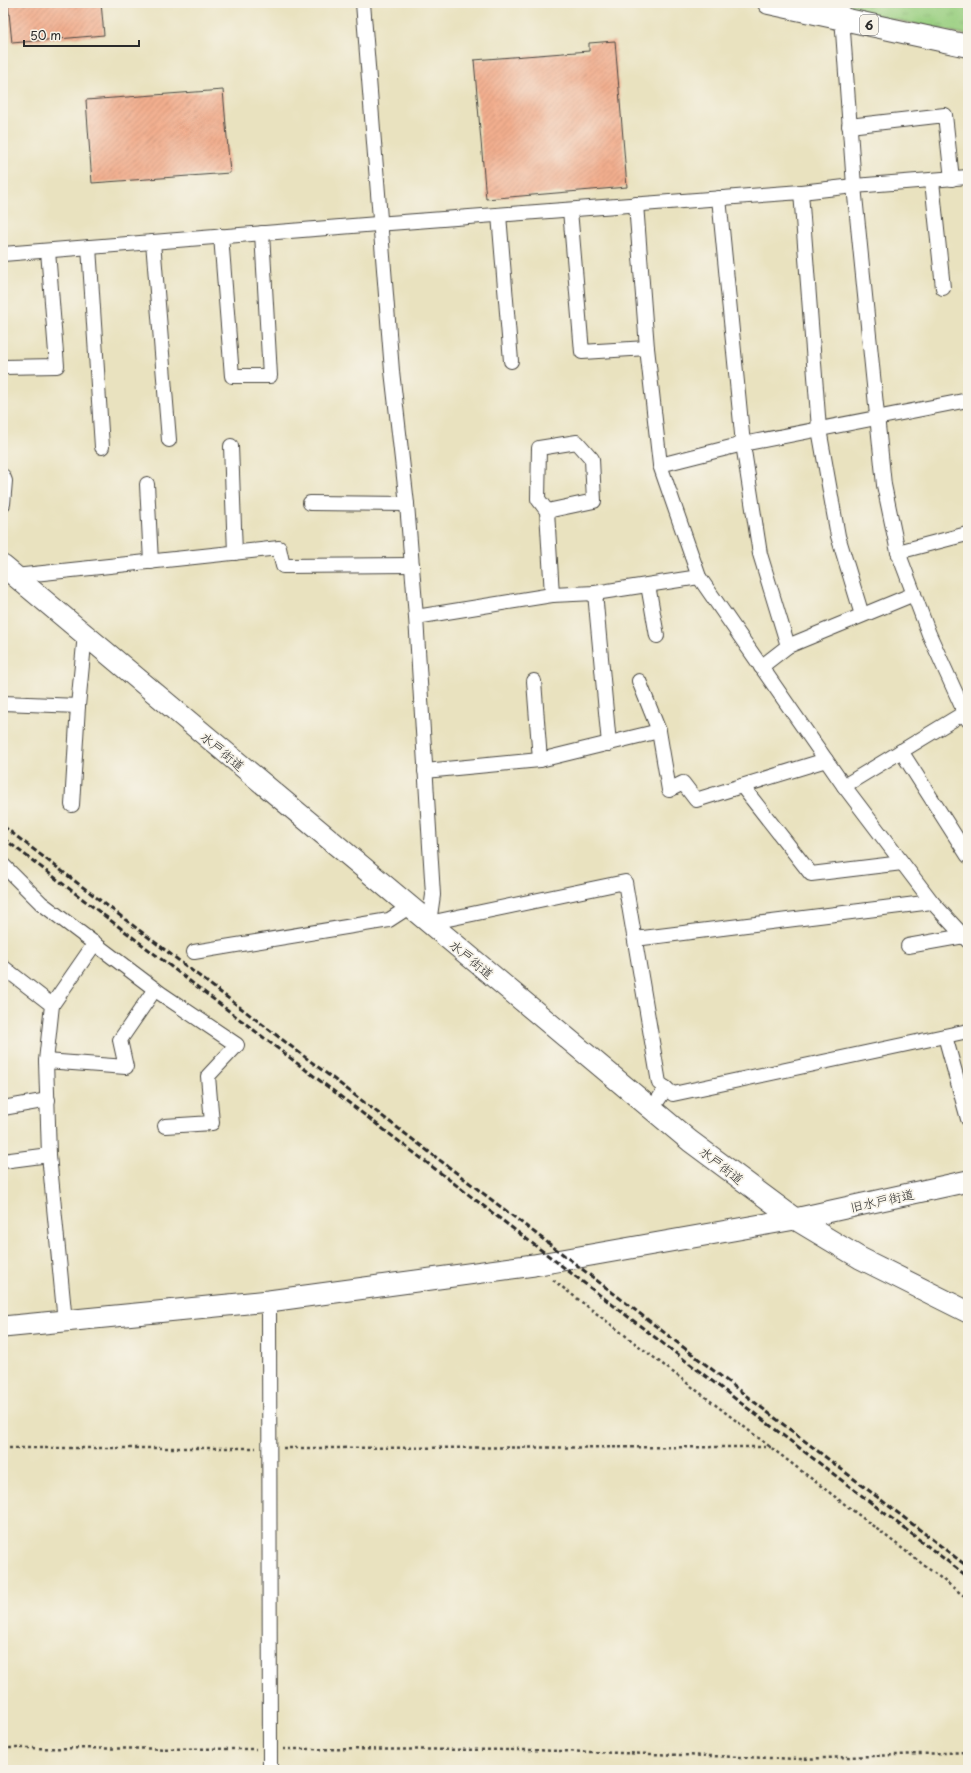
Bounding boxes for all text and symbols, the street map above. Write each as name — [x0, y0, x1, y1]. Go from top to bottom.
road number: 6 — [860, 15, 878, 35]
scale bar — [24, 22, 139, 48]
text: 50 m — [30, 26, 61, 44]
street label: 水戸街道 — [197, 727, 249, 775]
street label: 水戸街道 — [446, 935, 498, 983]
street label: 水戸街道 — [696, 1142, 748, 1188]
street label: 旧水戸街道 — [848, 1184, 916, 1216]

